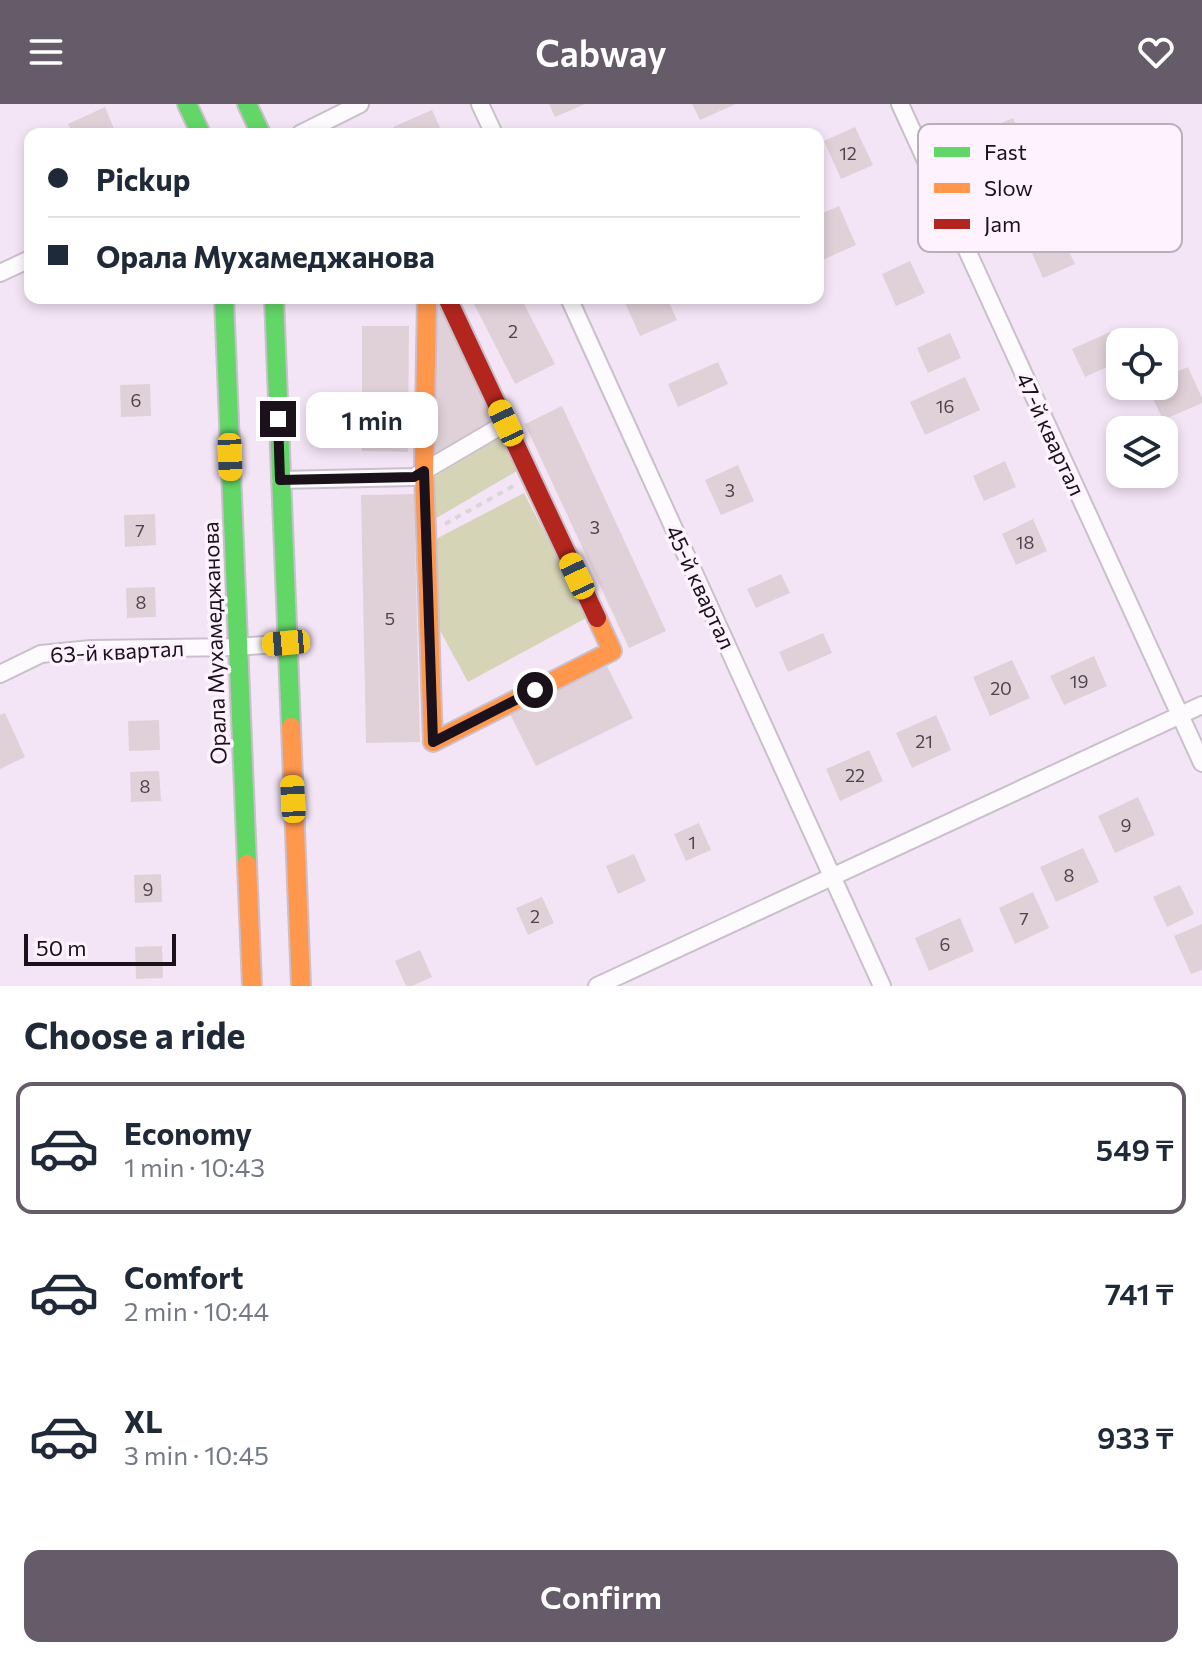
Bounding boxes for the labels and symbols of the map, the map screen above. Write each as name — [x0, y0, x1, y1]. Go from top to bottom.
legend — [918, 124, 1182, 252]
text: Fast — [984, 138, 1027, 165]
house number: 12 — [839, 142, 857, 164]
text: Slow — [984, 174, 1033, 201]
text: Jam — [984, 210, 1021, 237]
house number: 2 — [508, 320, 518, 342]
street label: 47-й квартал — [1011, 368, 1091, 500]
house number: 6 — [131, 389, 141, 411]
callout: 1 min — [306, 391, 438, 447]
house number: 16 — [936, 395, 954, 417]
car — [485, 396, 527, 450]
route end — [260, 401, 296, 437]
car — [217, 433, 243, 481]
house number: 3 — [725, 479, 735, 501]
house number: 3 — [590, 516, 600, 538]
house number: 7 — [135, 519, 145, 541]
street label: Орала Мухамеджанова — [196, 521, 232, 765]
street label: 45-й квартал — [660, 521, 742, 653]
house number: 18 — [1016, 531, 1034, 553]
car — [556, 549, 598, 603]
house number: 8 — [136, 591, 147, 613]
house number: 5 — [385, 607, 395, 629]
car — [261, 629, 311, 657]
street label: 63-й квартал — [49, 634, 185, 668]
house number: 19 — [1070, 670, 1088, 692]
route start — [517, 672, 553, 708]
house number: 20 — [990, 677, 1012, 699]
house number: 21 — [915, 730, 933, 752]
house number: 22 — [845, 764, 865, 786]
car — [280, 774, 306, 824]
house number: 8 — [140, 775, 151, 797]
house number: 9 — [1121, 814, 1131, 836]
house number: 1 — [688, 831, 696, 853]
house number: 8 — [1064, 864, 1075, 886]
house number: 9 — [143, 878, 153, 900]
house number: 2 — [530, 905, 540, 927]
house number: 7 — [1019, 907, 1029, 929]
scale bar — [24, 930, 176, 966]
house number: 6 — [940, 933, 950, 955]

